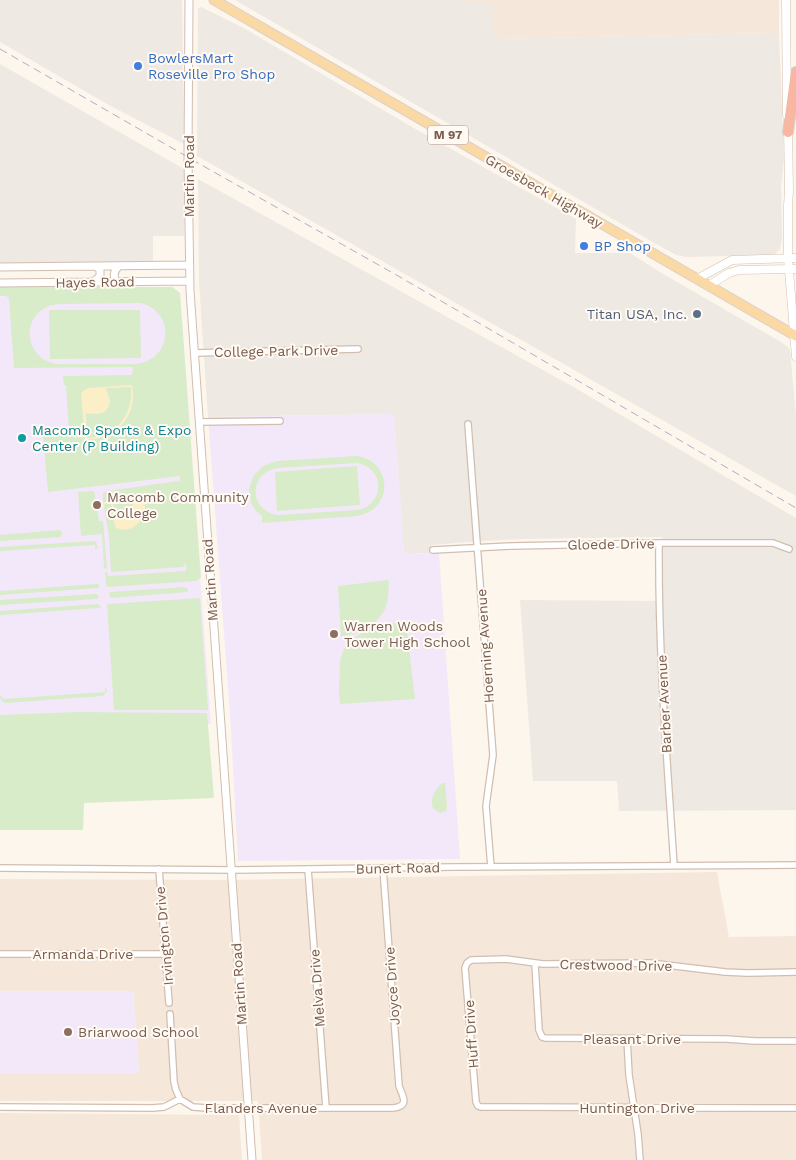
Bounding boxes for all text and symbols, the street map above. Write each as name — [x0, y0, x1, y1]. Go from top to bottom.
place label: BowlersMart Roseville Pro Shop — [148, 50, 275, 82]
marker: BowlersMart Roseville Pro Shop — [132, 60, 144, 72]
road number: M 97 — [428, 126, 468, 144]
street label: Martin Road — [181, 135, 197, 217]
street label: Groesbeck Highway — [482, 151, 606, 232]
place label: BP Shop — [594, 238, 651, 254]
marker: BP Shop — [578, 240, 590, 252]
street label: Hayes Road — [55, 273, 135, 291]
place label: Titan USA, Inc. — [587, 306, 687, 322]
marker: Titan USA, Inc. — [691, 308, 703, 320]
street label: College Park Drive — [214, 342, 338, 360]
place label: Macomb Sports & Expo Center (P Building) — [32, 422, 191, 454]
marker: Macomb Sports & Expo Center (P Building) — [16, 432, 28, 444]
place label: Macomb Community College — [107, 489, 250, 521]
marker: Macomb Community College — [91, 499, 103, 511]
street label: Gloede Drive — [567, 535, 655, 553]
street label: Martin Road — [199, 538, 221, 622]
street label: Hoerning Avenue — [473, 588, 497, 704]
place label: Warren Woods Tower High School — [344, 618, 471, 650]
marker: Warren Woods Tower High School — [328, 628, 340, 640]
street label: Barber Avenue — [653, 654, 675, 754]
street label: Bunert Road — [356, 859, 440, 877]
street label: Irvington Drive — [152, 886, 176, 986]
street label: Martin Road — [228, 942, 250, 1026]
street label: Armanda Drive — [33, 946, 133, 962]
street label: Joyce Drive — [381, 946, 403, 1026]
street label: Melva Drive — [306, 948, 328, 1028]
street label: Crestwood Drive — [559, 956, 673, 974]
street label: Huff Drive — [461, 999, 481, 1069]
place label: Briarwood School — [78, 1024, 199, 1040]
marker: Briarwood School — [62, 1026, 74, 1038]
street label: Pleasant Drive — [583, 1031, 681, 1047]
street label: Flanders Avenue — [205, 1100, 317, 1116]
street label: Huntington Drive — [579, 1100, 695, 1116]

